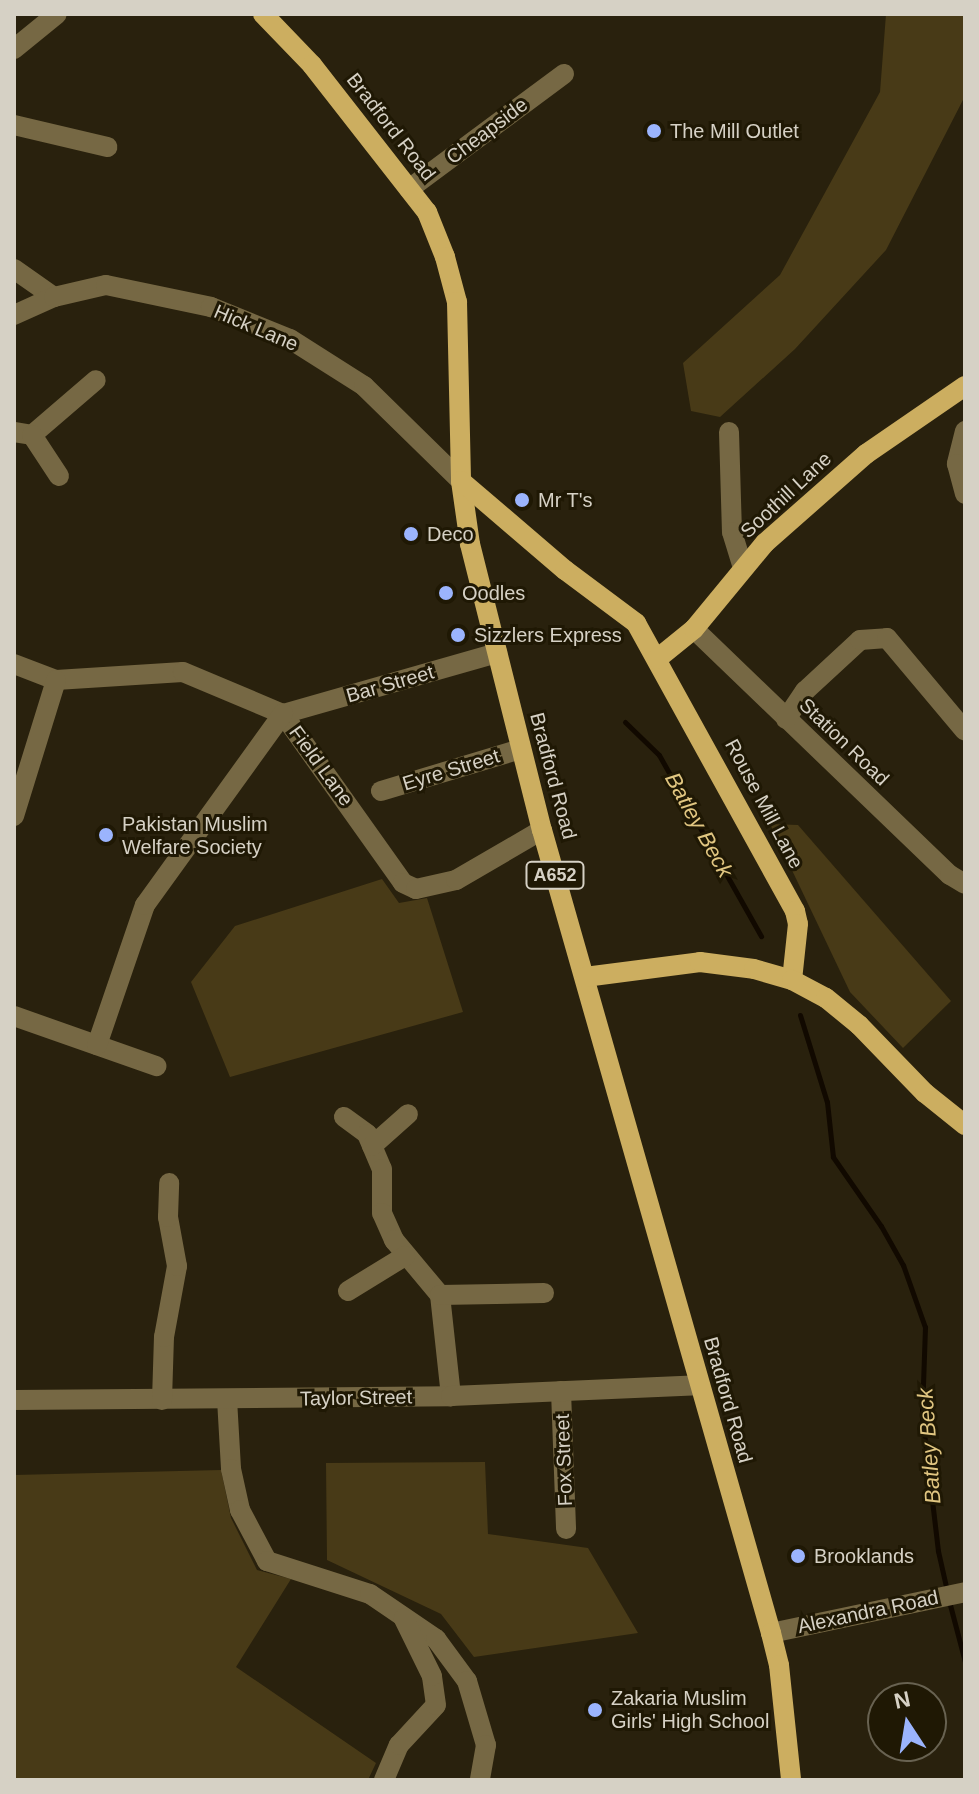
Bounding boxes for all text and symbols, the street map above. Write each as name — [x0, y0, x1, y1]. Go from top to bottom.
street label: Bradford Road — [342, 68, 440, 186]
street label: Cheapside — [442, 93, 532, 169]
place label: The Mill Outlet — [670, 119, 799, 143]
marker: The Mill Outlet — [645, 122, 663, 140]
street label: Hick Lane — [210, 300, 302, 356]
street label: Soothill Lane — [736, 447, 836, 543]
place label: Mr T's — [538, 488, 593, 512]
marker: Mr T's — [513, 491, 531, 509]
place label: Deco — [427, 522, 474, 546]
marker: Deco — [402, 525, 420, 543]
place label: Oodles — [462, 581, 525, 605]
marker: Oodles — [437, 584, 455, 602]
place label: Sizzlers Express — [474, 623, 622, 647]
marker: Sizzlers Express — [449, 626, 467, 644]
street label: Bar Street — [343, 660, 437, 708]
street label: Station Road — [794, 693, 894, 791]
street label: Bradford Road — [525, 710, 581, 842]
street label: Field Lane — [284, 721, 358, 811]
street label: Rouse Mill Lane — [720, 735, 808, 873]
street label: Eyre Street — [400, 744, 502, 796]
water label: Batley Beck — [659, 768, 739, 882]
place label: Pakistan Muslim Welfare Society — [122, 812, 268, 859]
marker: Pakistan Muslim Welfare Society — [97, 826, 115, 844]
road number: A652 — [525, 861, 585, 889]
street label: Bradford Road — [699, 1334, 757, 1466]
street label: Taylor Street — [300, 1385, 412, 1411]
water label: Batley Beck — [912, 1387, 946, 1505]
street label: Fox Street — [550, 1413, 578, 1507]
place label: Brooklands — [814, 1544, 914, 1568]
marker: Brooklands — [789, 1547, 807, 1565]
street label: Alexandra Road — [795, 1585, 941, 1639]
north arrow — [867, 1682, 947, 1762]
place label: Zakaria Muslim Girls' High School — [611, 1686, 769, 1733]
text: N — [892, 1686, 913, 1714]
marker: Zakaria Muslim Girls' High School — [586, 1701, 604, 1719]

